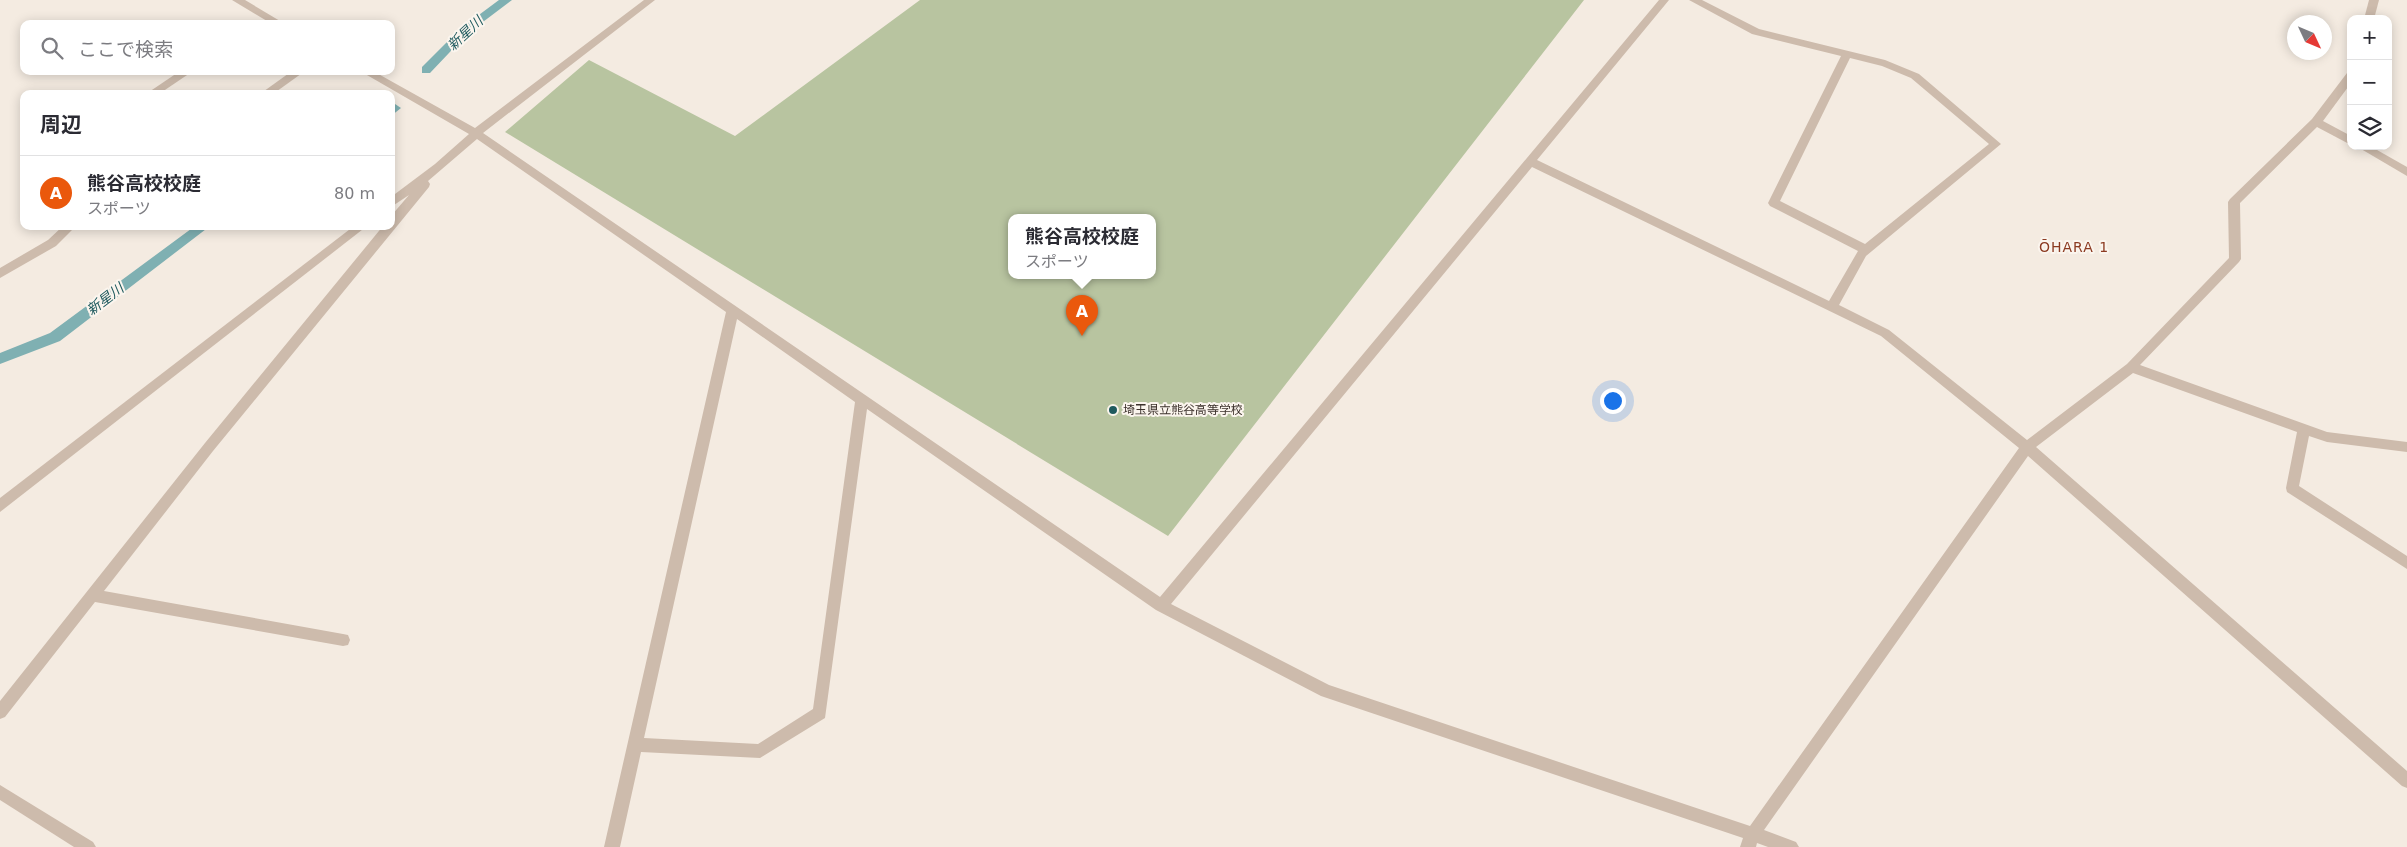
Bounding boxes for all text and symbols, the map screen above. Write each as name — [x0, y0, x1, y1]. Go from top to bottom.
water label: 新星川 — [444, 11, 487, 53]
north arrow — [2287, 15, 2332, 60]
map controls — [2347, 15, 2392, 150]
button: + — [2347, 15, 2392, 60]
search box — [20, 20, 395, 75]
icon: search — [38, 34, 66, 62]
text: ここで検索 — [78, 38, 173, 60]
button: − — [2347, 60, 2392, 105]
button: layers — [2347, 105, 2392, 150]
text: 周辺 — [40, 113, 82, 137]
text: 熊谷高校校庭 — [87, 172, 201, 194]
text: A — [50, 184, 62, 203]
text: 80 m — [334, 184, 375, 203]
text: スポーツ — [87, 199, 151, 218]
popup — [1008, 214, 1156, 279]
text: 熊谷高校校庭 — [1025, 225, 1139, 247]
district label: ŌHARA 1 — [2039, 239, 2109, 255]
text: スポーツ — [1025, 252, 1089, 271]
water label: 新星川 — [83, 279, 128, 318]
pin: A — [1066, 295, 1098, 336]
your location — [1600, 388, 1626, 414]
place label: 埼玉県立熊谷高等学校 — [1123, 403, 1243, 417]
marker: 埼玉県立熊谷高等学校 — [1107, 404, 1119, 416]

